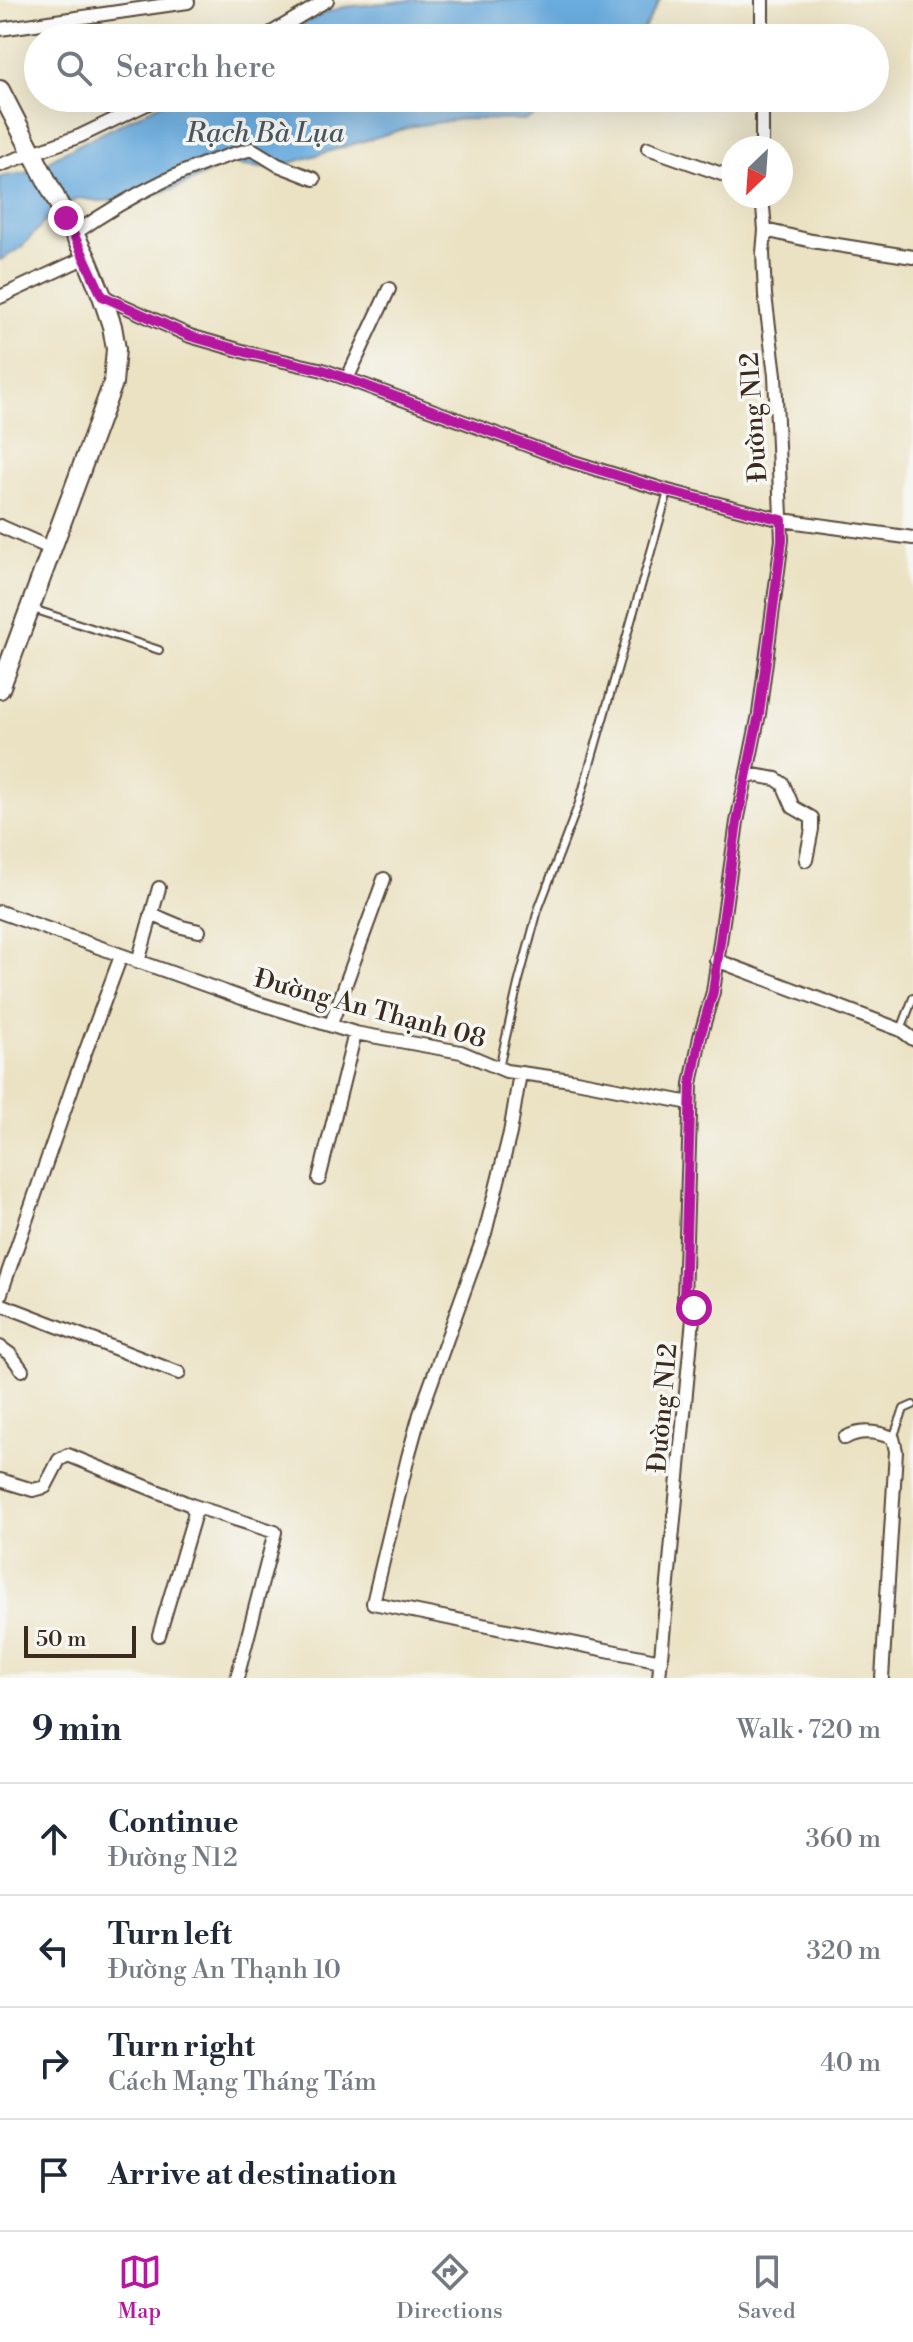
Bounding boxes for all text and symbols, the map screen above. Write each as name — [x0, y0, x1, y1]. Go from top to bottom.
search box — [24, 24, 889, 112]
icon: search — [52, 46, 96, 90]
text: Search here — [116, 49, 276, 87]
water label: Rạch Bà Lụa — [185, 116, 344, 151]
north arrow — [721, 136, 793, 208]
route end — [48, 200, 84, 236]
street label: Đường N12 — [734, 351, 774, 483]
street label: Đường An Thạnh 08 — [251, 963, 489, 1055]
route start — [676, 1290, 712, 1326]
street label: Đường N12 — [641, 1342, 685, 1474]
scale bar — [24, 1622, 136, 1658]
text: 50 m — [36, 1626, 87, 1653]
text: 9 min — [32, 1709, 122, 1751]
text: Walk · 720 m — [737, 1714, 881, 1746]
text: Continue — [108, 1804, 239, 1842]
icon: ahead — [32, 1817, 76, 1861]
text: 360 m — [806, 1823, 881, 1855]
text: Đường N12 — [108, 1842, 238, 1874]
text: Turn left — [108, 1916, 232, 1954]
icon: left — [32, 1929, 76, 1973]
text: 320 m — [806, 1935, 881, 1967]
text: Đường An Thạnh 10 — [108, 1954, 341, 1986]
text: Turn right — [108, 2028, 255, 2066]
icon: right — [32, 2041, 76, 2085]
text: 40 m — [820, 2047, 881, 2079]
text: Cách Mạng Tháng Tám — [108, 2066, 377, 2098]
icon: arrive — [32, 2153, 76, 2197]
text: Arrive at destination — [108, 2156, 397, 2194]
tab: Map — [118, 2250, 162, 2325]
tab: Directions — [397, 2250, 503, 2325]
tab: Saved — [738, 2250, 795, 2325]

